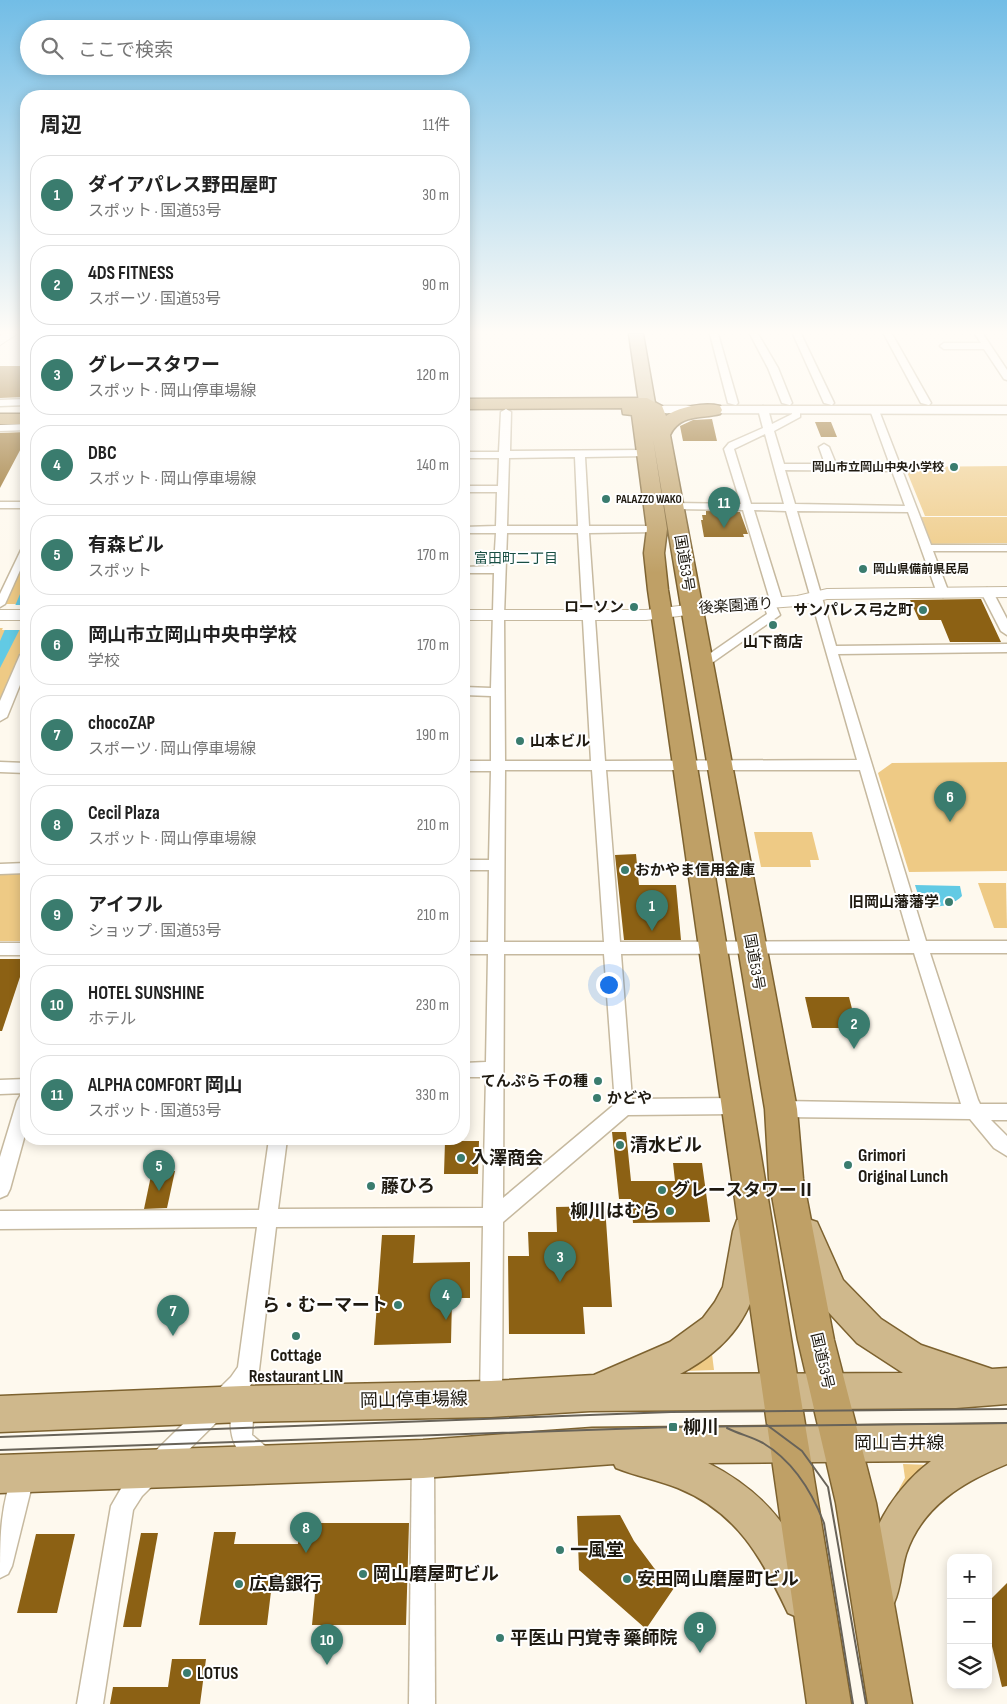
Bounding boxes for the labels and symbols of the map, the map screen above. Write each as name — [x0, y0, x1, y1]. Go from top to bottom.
place label: 岡山市立岡山中央小学校 — [812, 460, 944, 475]
marker: 岡山市立岡山中央小学校 — [948, 461, 960, 473]
pin: 11 — [708, 487, 740, 528]
place label: PALAZZO WAKO — [616, 492, 682, 507]
marker: PALAZZO WAKO — [600, 493, 612, 505]
street label: 国道53号 — [670, 533, 698, 593]
district label: 富田町二丁目 — [474, 550, 558, 567]
place label: 岡山県備前県民局 — [873, 562, 969, 577]
marker: 岡山県備前県民局 — [857, 563, 869, 575]
street label: 後楽園通り — [698, 594, 774, 618]
place label: ローソン — [564, 598, 624, 617]
marker: ローソン — [628, 601, 640, 613]
place label: サンパレス弓之町 — [793, 601, 913, 620]
marker: サンパレス弓之町 — [917, 604, 929, 616]
marker: 山下商店 — [767, 619, 779, 631]
place label: 山下商店 — [743, 633, 803, 652]
place label: 山本ビル — [530, 732, 590, 751]
marker: 山本ビル — [514, 735, 526, 747]
pin: 6 — [934, 781, 966, 822]
place label: おかやま信用金庫 — [635, 861, 755, 880]
marker: おかやま信用金庫 — [619, 864, 631, 876]
pin: 1 — [636, 890, 668, 931]
place label: 旧岡山藩藩学 — [849, 893, 939, 912]
marker: 旧岡山藩藩学 — [943, 896, 955, 908]
street label: 国道53号 — [740, 932, 768, 992]
your location — [596, 972, 622, 998]
pin: 2 — [838, 1008, 870, 1049]
place label: てんぷら 千の種 — [481, 1072, 588, 1091]
marker: てんぷら 千の種 — [592, 1075, 604, 1087]
place label: かどや — [607, 1089, 652, 1108]
marker: かどや — [591, 1092, 603, 1104]
place label: 清水ビル — [630, 1135, 702, 1156]
marker: 清水ビル — [614, 1139, 626, 1151]
place label: Grimori Original Lunch — [858, 1145, 948, 1187]
place label: 入澤商会 — [471, 1148, 543, 1169]
pin: 5 — [143, 1150, 175, 1191]
marker: 入澤商会 — [455, 1152, 467, 1164]
marker: Grimori Original Lunch — [842, 1159, 854, 1171]
place label: 藤ひろ — [381, 1176, 435, 1197]
marker: 藤ひろ — [365, 1180, 377, 1192]
place label: グレースタワーⅡ — [672, 1180, 815, 1201]
marker: グレースタワーⅡ — [656, 1184, 668, 1196]
place label: 柳川はむら — [570, 1201, 660, 1222]
marker: 柳川はむら — [664, 1205, 676, 1217]
pin: 3 — [544, 1241, 576, 1282]
pin: 4 — [430, 1279, 462, 1320]
pin: 7 — [157, 1295, 189, 1336]
place label: ら・むーマート — [262, 1295, 388, 1316]
marker: ら・むーマート — [392, 1299, 404, 1311]
marker: Cottage Restaurant LIN — [290, 1330, 302, 1342]
street label: 国道53号 — [806, 1331, 838, 1391]
place label: Cottage Restaurant LIN — [249, 1345, 343, 1387]
street label: 岡山停車場線 — [360, 1389, 468, 1411]
place label: 柳川 — [683, 1417, 719, 1438]
marker: 柳川 — [667, 1421, 679, 1433]
street label: 岡山吉井線 — [854, 1433, 944, 1454]
pin: 8 — [290, 1512, 322, 1553]
place label: 一風堂 — [570, 1540, 624, 1561]
marker: 一風堂 — [554, 1544, 566, 1556]
place label: 岡山磨屋町ビル — [373, 1564, 499, 1585]
marker: 岡山磨屋町ビル — [357, 1568, 369, 1580]
place label: 安田岡山磨屋町ビル — [637, 1569, 799, 1590]
place label: 広島銀行 — [249, 1573, 321, 1595]
marker: 安田岡山磨屋町ビル — [621, 1573, 633, 1585]
marker: 広島銀行 — [233, 1578, 245, 1590]
pin: 9 — [684, 1612, 716, 1653]
pin: 10 — [311, 1624, 343, 1665]
place label: 平医山 円覚寺 藥師院 — [510, 1628, 678, 1649]
marker: 平医山 円覚寺 藥師院 — [494, 1632, 506, 1644]
place label: LOTUS — [197, 1663, 238, 1684]
marker: LOTUS — [181, 1667, 193, 1679]

